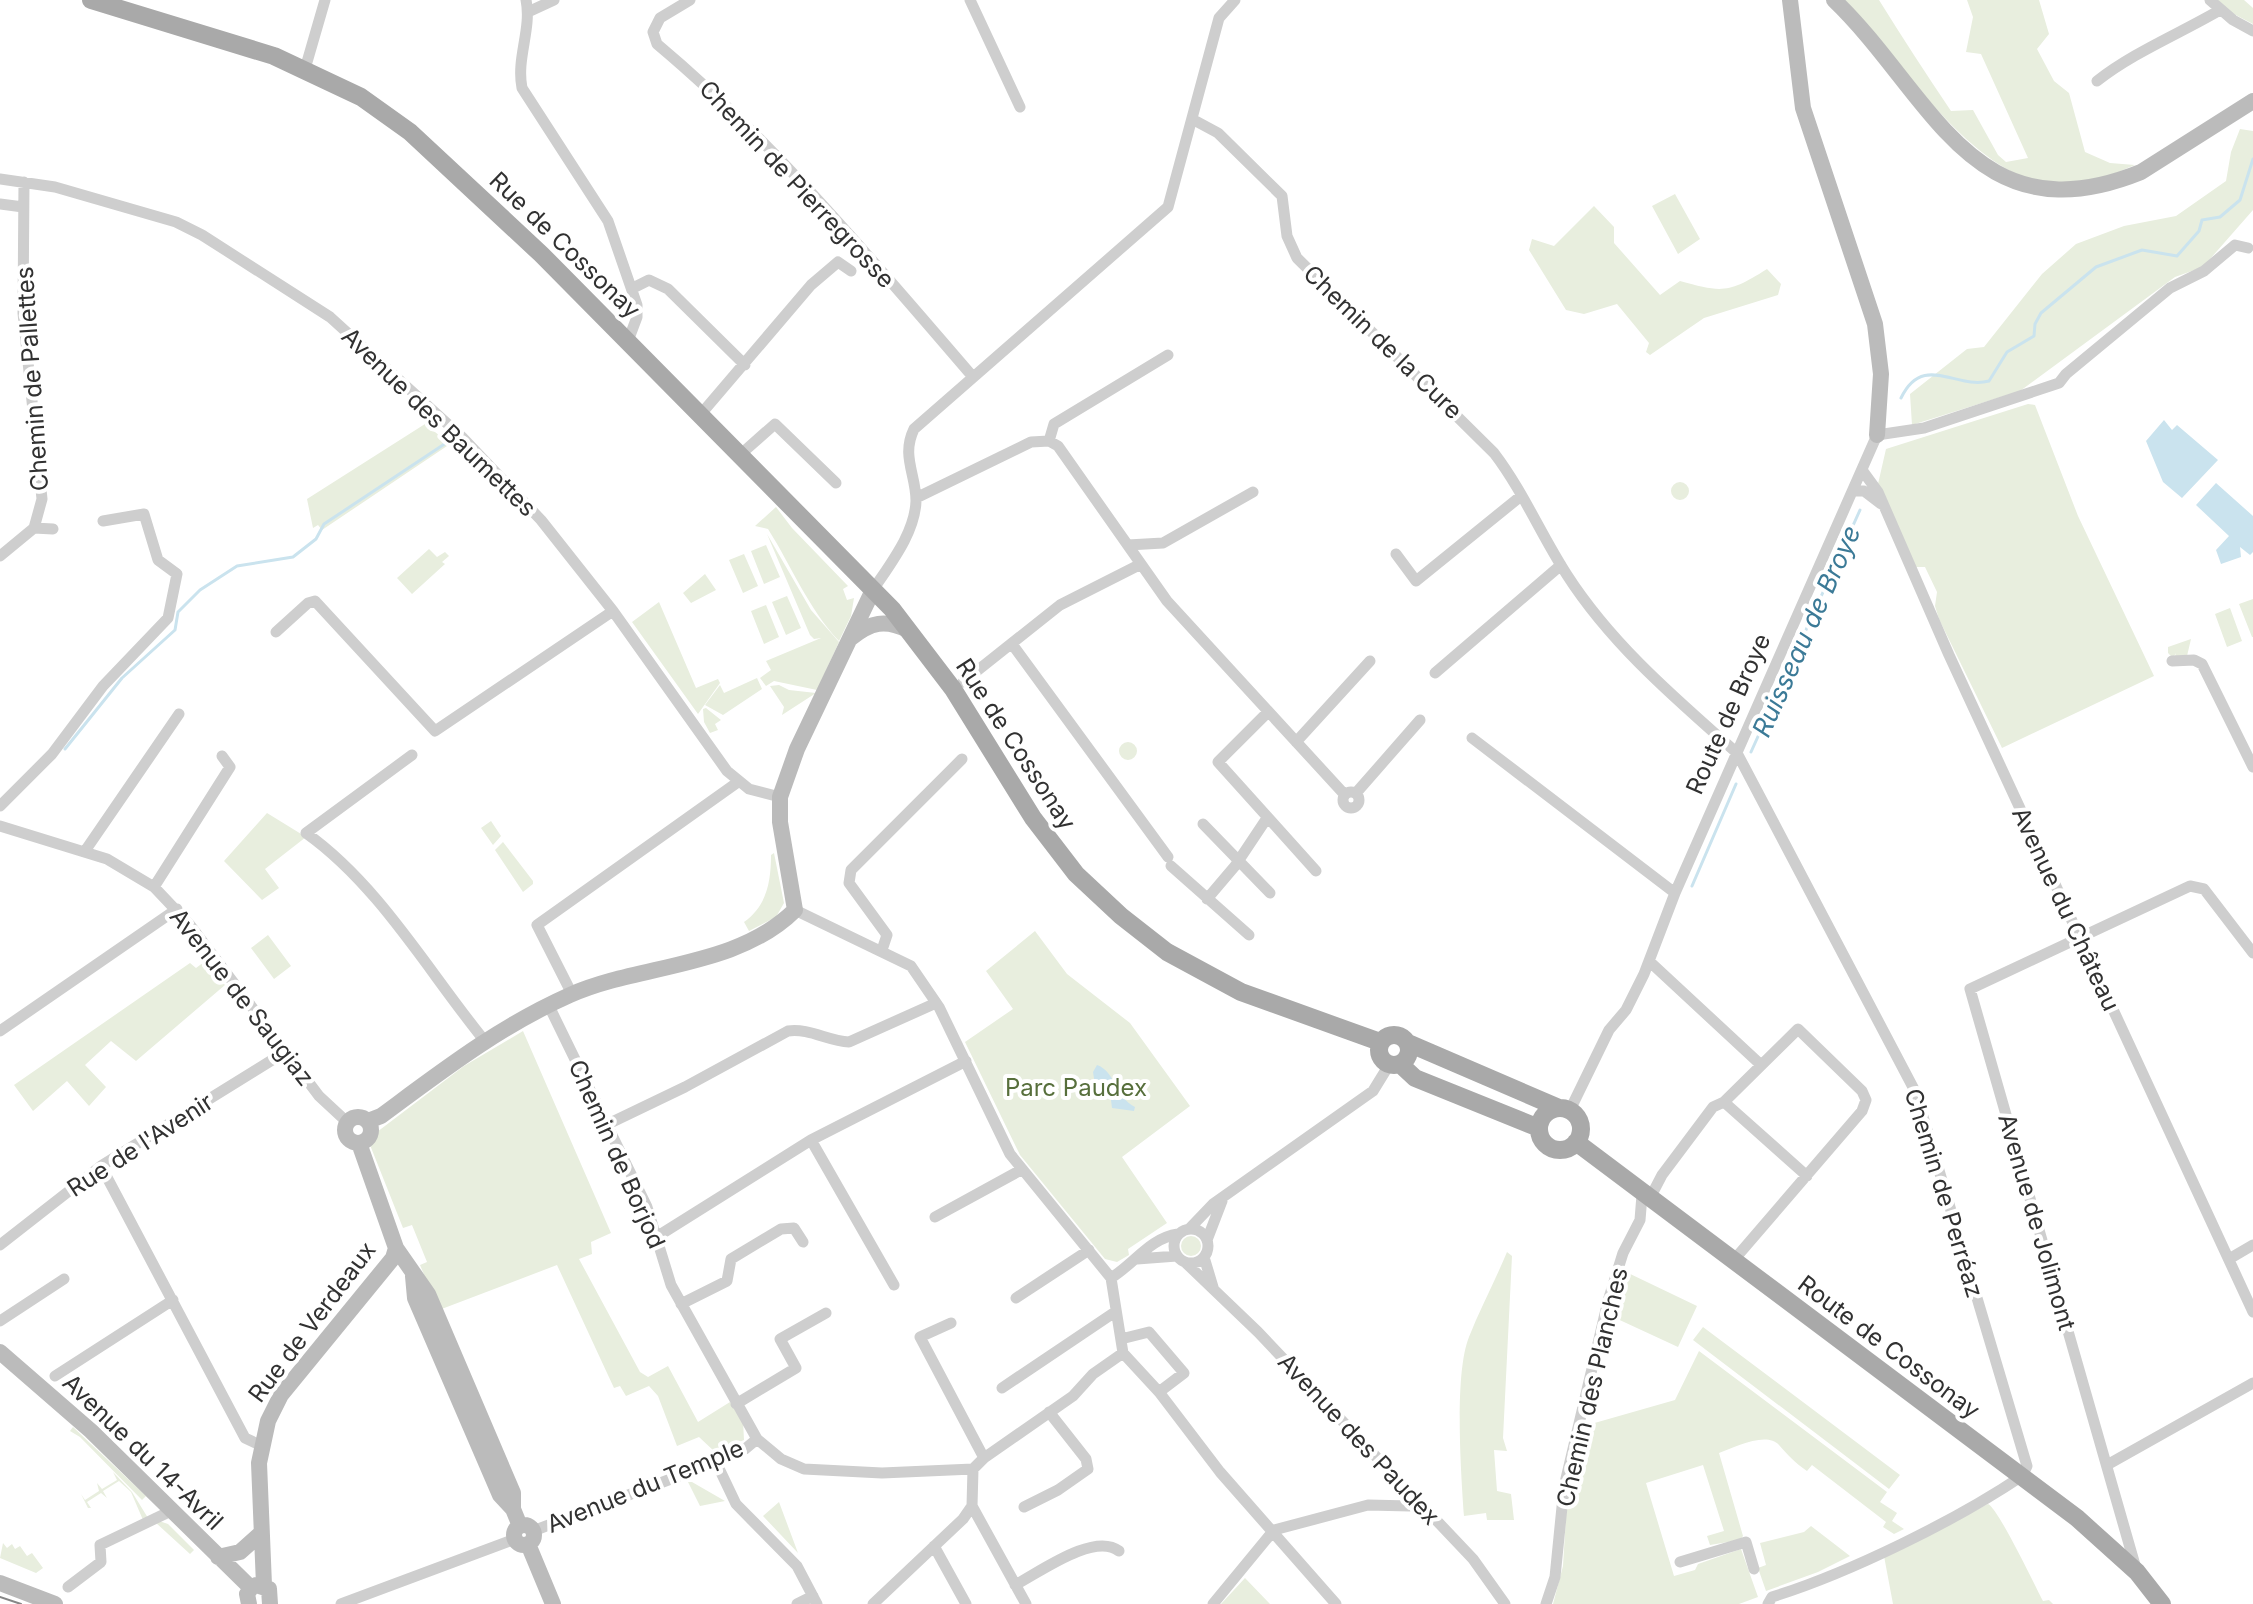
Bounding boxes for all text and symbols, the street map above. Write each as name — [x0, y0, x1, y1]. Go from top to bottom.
street label: Chemin de Pierregrosse — [693, 74, 901, 294]
street label: Rue de Cossonay — [484, 166, 646, 324]
street label: Chemin de la Cure — [1298, 259, 1468, 425]
street label: Chemin de Pallettes — [10, 266, 54, 492]
street label: Avenue des Baumettes — [336, 322, 542, 522]
water label: Ruisseau de Broye — [1745, 520, 1867, 742]
street label: Route de Broye — [1680, 629, 1776, 799]
street label: Rue de Cossonay — [950, 653, 1082, 835]
street label: Avenue du Château — [2006, 803, 2126, 1015]
street label: Avenue de Saugiaz — [164, 903, 320, 1091]
street label: Chemin de Borjod — [562, 1055, 672, 1253]
park label: Parc Paudex — [1005, 1073, 1147, 1102]
street label: Chemin de Perréaz — [1898, 1085, 1990, 1301]
street label: Rue de l'Avenir — [62, 1087, 218, 1203]
street label: Avenue de Jolimont — [1992, 1111, 2082, 1334]
street label: Rue de Verdeaux — [242, 1236, 382, 1408]
street label: Chemin des Planches — [1550, 1264, 1634, 1510]
street label: Route de Cossonay — [1792, 1269, 1986, 1425]
street label: Avenue des Paudex — [1272, 1347, 1446, 1531]
street label: Avenue du 14-Avril — [57, 1368, 229, 1536]
street label: Avenue du Temple — [542, 1433, 748, 1539]

